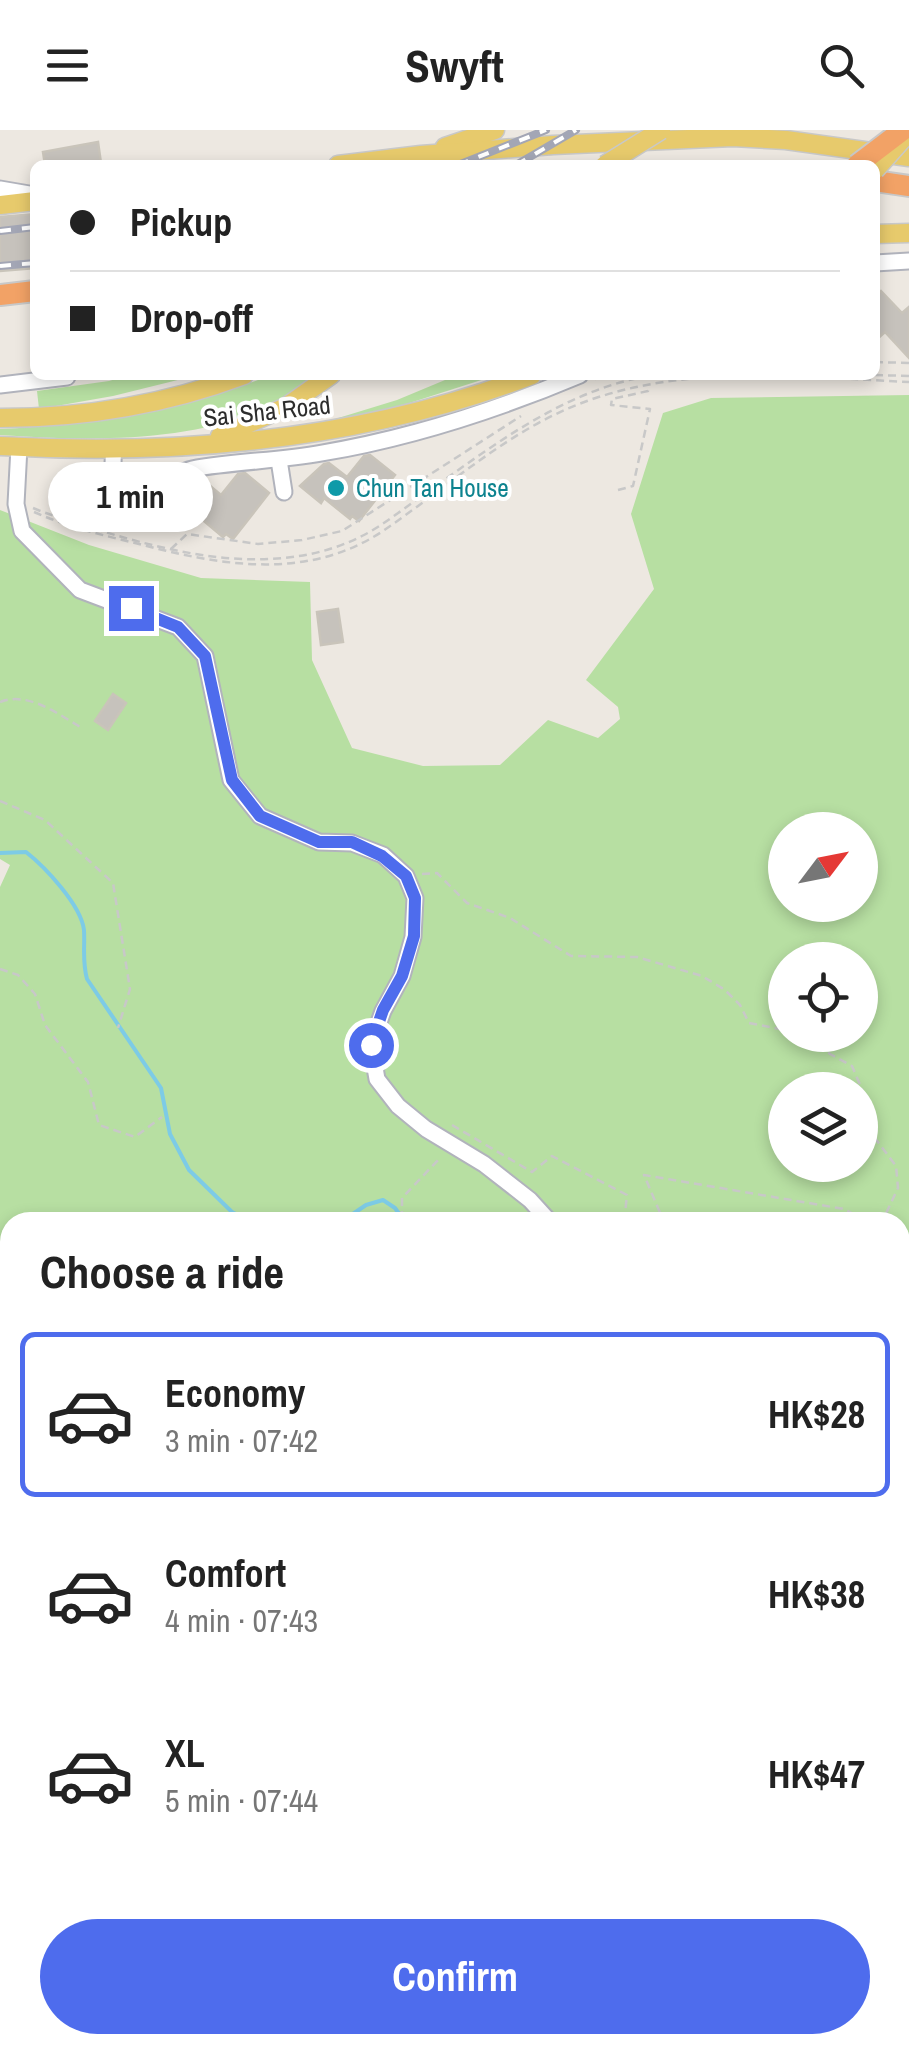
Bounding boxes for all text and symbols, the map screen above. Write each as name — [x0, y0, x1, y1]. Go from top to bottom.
text: Swyft — [405, 35, 504, 96]
icon: menu — [40, 38, 95, 93]
icon: search — [814, 38, 869, 93]
text: Pickup — [130, 197, 232, 248]
text: Drop-off — [130, 293, 253, 344]
street label: Sai Sha Road — [202, 387, 332, 435]
callout: 1 min — [48, 463, 214, 533]
place label: Chun Tan House — [356, 471, 509, 505]
text: 1 min — [96, 475, 165, 518]
marker: Chun Tan House — [325, 477, 347, 499]
route end — [109, 586, 154, 631]
north arrow — [768, 812, 878, 922]
map controls — [768, 812, 878, 1182]
button: locate — [768, 942, 878, 1052]
route start — [349, 1023, 394, 1068]
button: layers — [768, 1072, 878, 1182]
text: Choose a ride — [40, 1241, 284, 1302]
text: Economy — [165, 1368, 305, 1419]
icon: car — [45, 1370, 135, 1460]
text: HK$28 — [768, 1389, 865, 1440]
text: 3 min · 07:42 — [165, 1419, 318, 1462]
text: Comfort — [165, 1548, 286, 1599]
icon: car — [45, 1550, 135, 1640]
text: HK$38 — [768, 1569, 865, 1620]
text: 4 min · 07:43 — [165, 1599, 318, 1642]
text: XL — [165, 1728, 205, 1779]
icon: car — [45, 1730, 135, 1820]
text: HK$47 — [768, 1749, 865, 1800]
text: 5 min · 07:44 — [165, 1779, 318, 1822]
button: Confirm — [40, 1919, 870, 2034]

